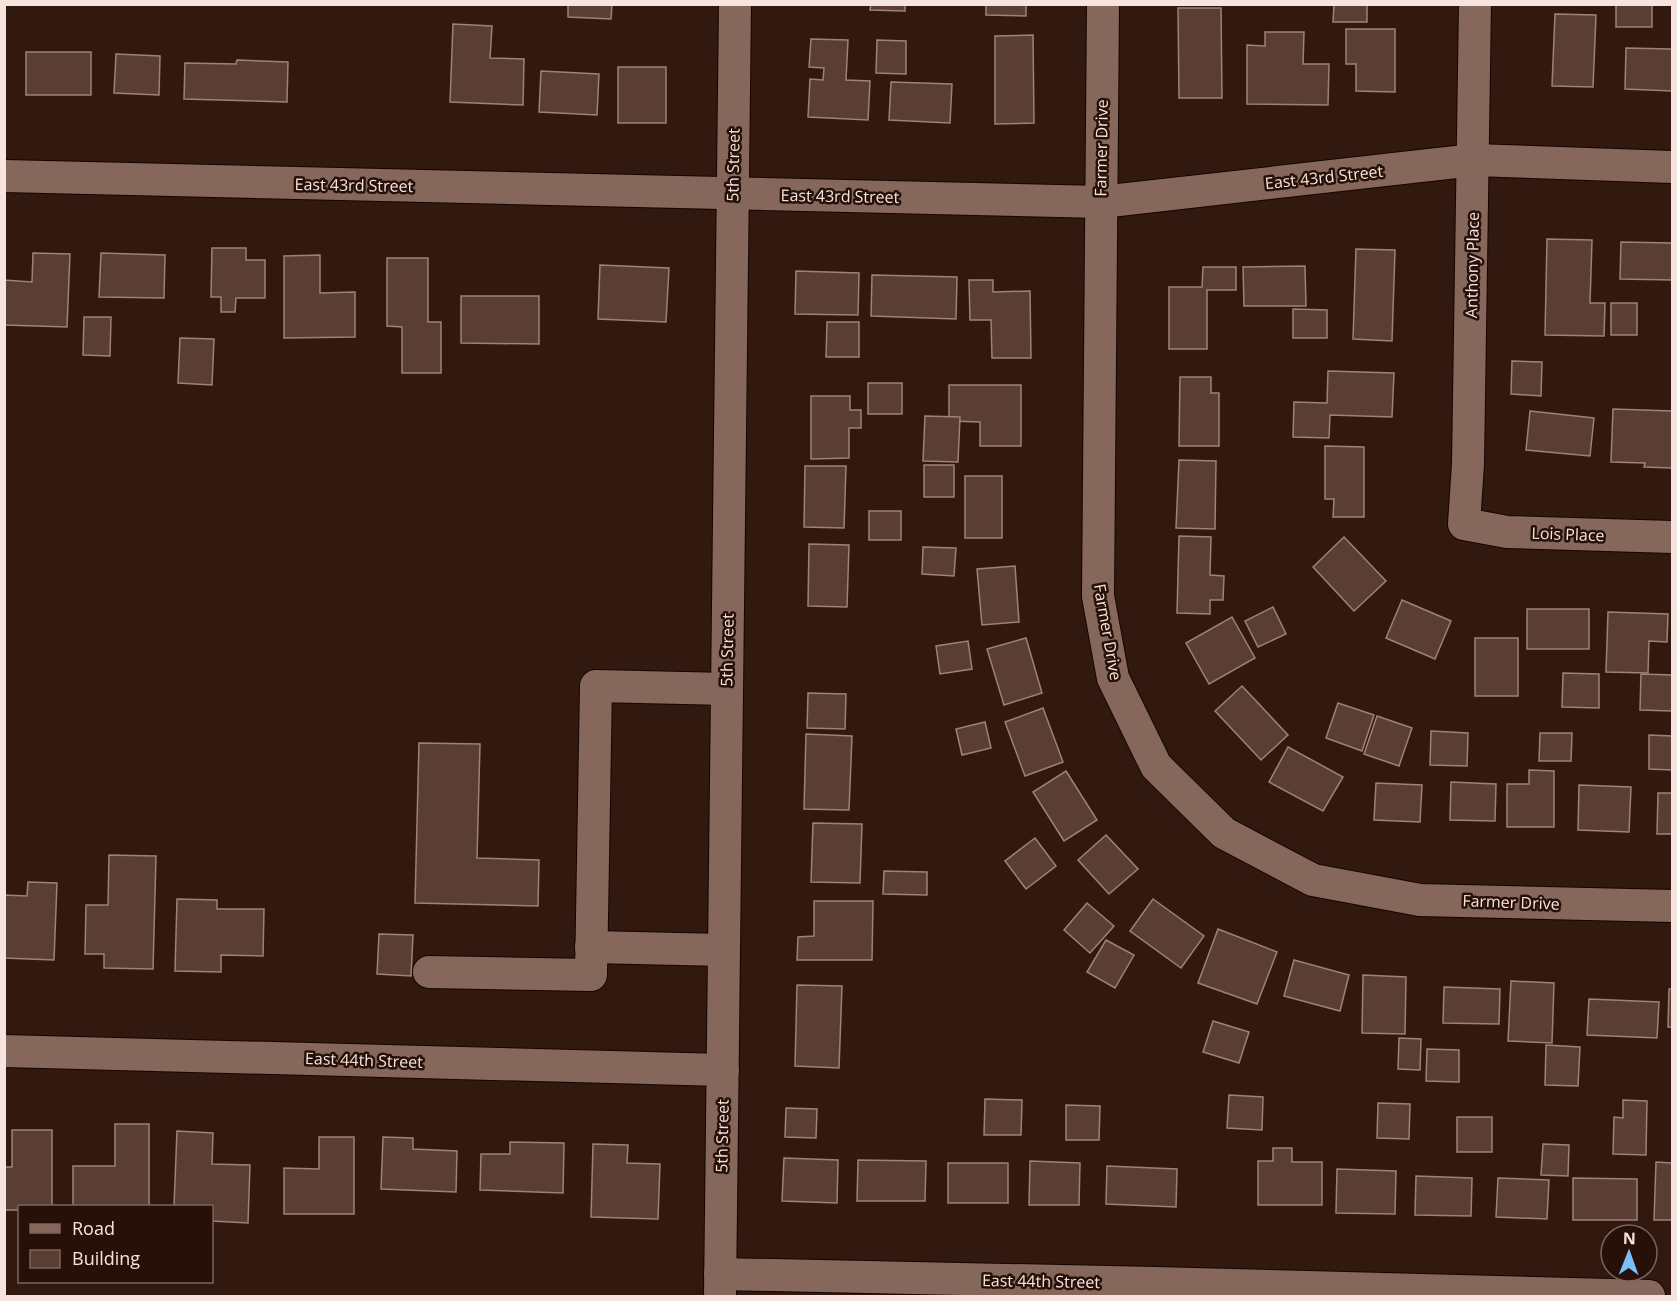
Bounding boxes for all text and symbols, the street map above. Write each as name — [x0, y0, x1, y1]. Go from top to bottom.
street label: Farmer Drive — [1089, 99, 1113, 197]
street label: 5th Street — [721, 128, 745, 202]
street label: East 43rd Street — [1264, 160, 1384, 194]
street label: East 43rd Street — [294, 173, 414, 197]
street label: East 43rd Street — [780, 184, 900, 208]
street label: Anthony Place — [1460, 212, 1484, 318]
street label: Lois Place — [1531, 522, 1605, 546]
street label: Farmer Drive — [1089, 582, 1127, 682]
street label: 5th Street — [715, 613, 739, 687]
street label: Farmer Drive — [1462, 889, 1560, 915]
street label: East 44th Street — [305, 1047, 424, 1073]
street label: 5th Street — [710, 1099, 734, 1173]
legend — [18, 1205, 213, 1283]
text: Road — [72, 1216, 115, 1240]
north arrow — [1599, 1223, 1659, 1283]
text: N — [1623, 1227, 1636, 1249]
text: Building — [72, 1246, 140, 1270]
street label: East 44th Street — [982, 1269, 1100, 1293]

